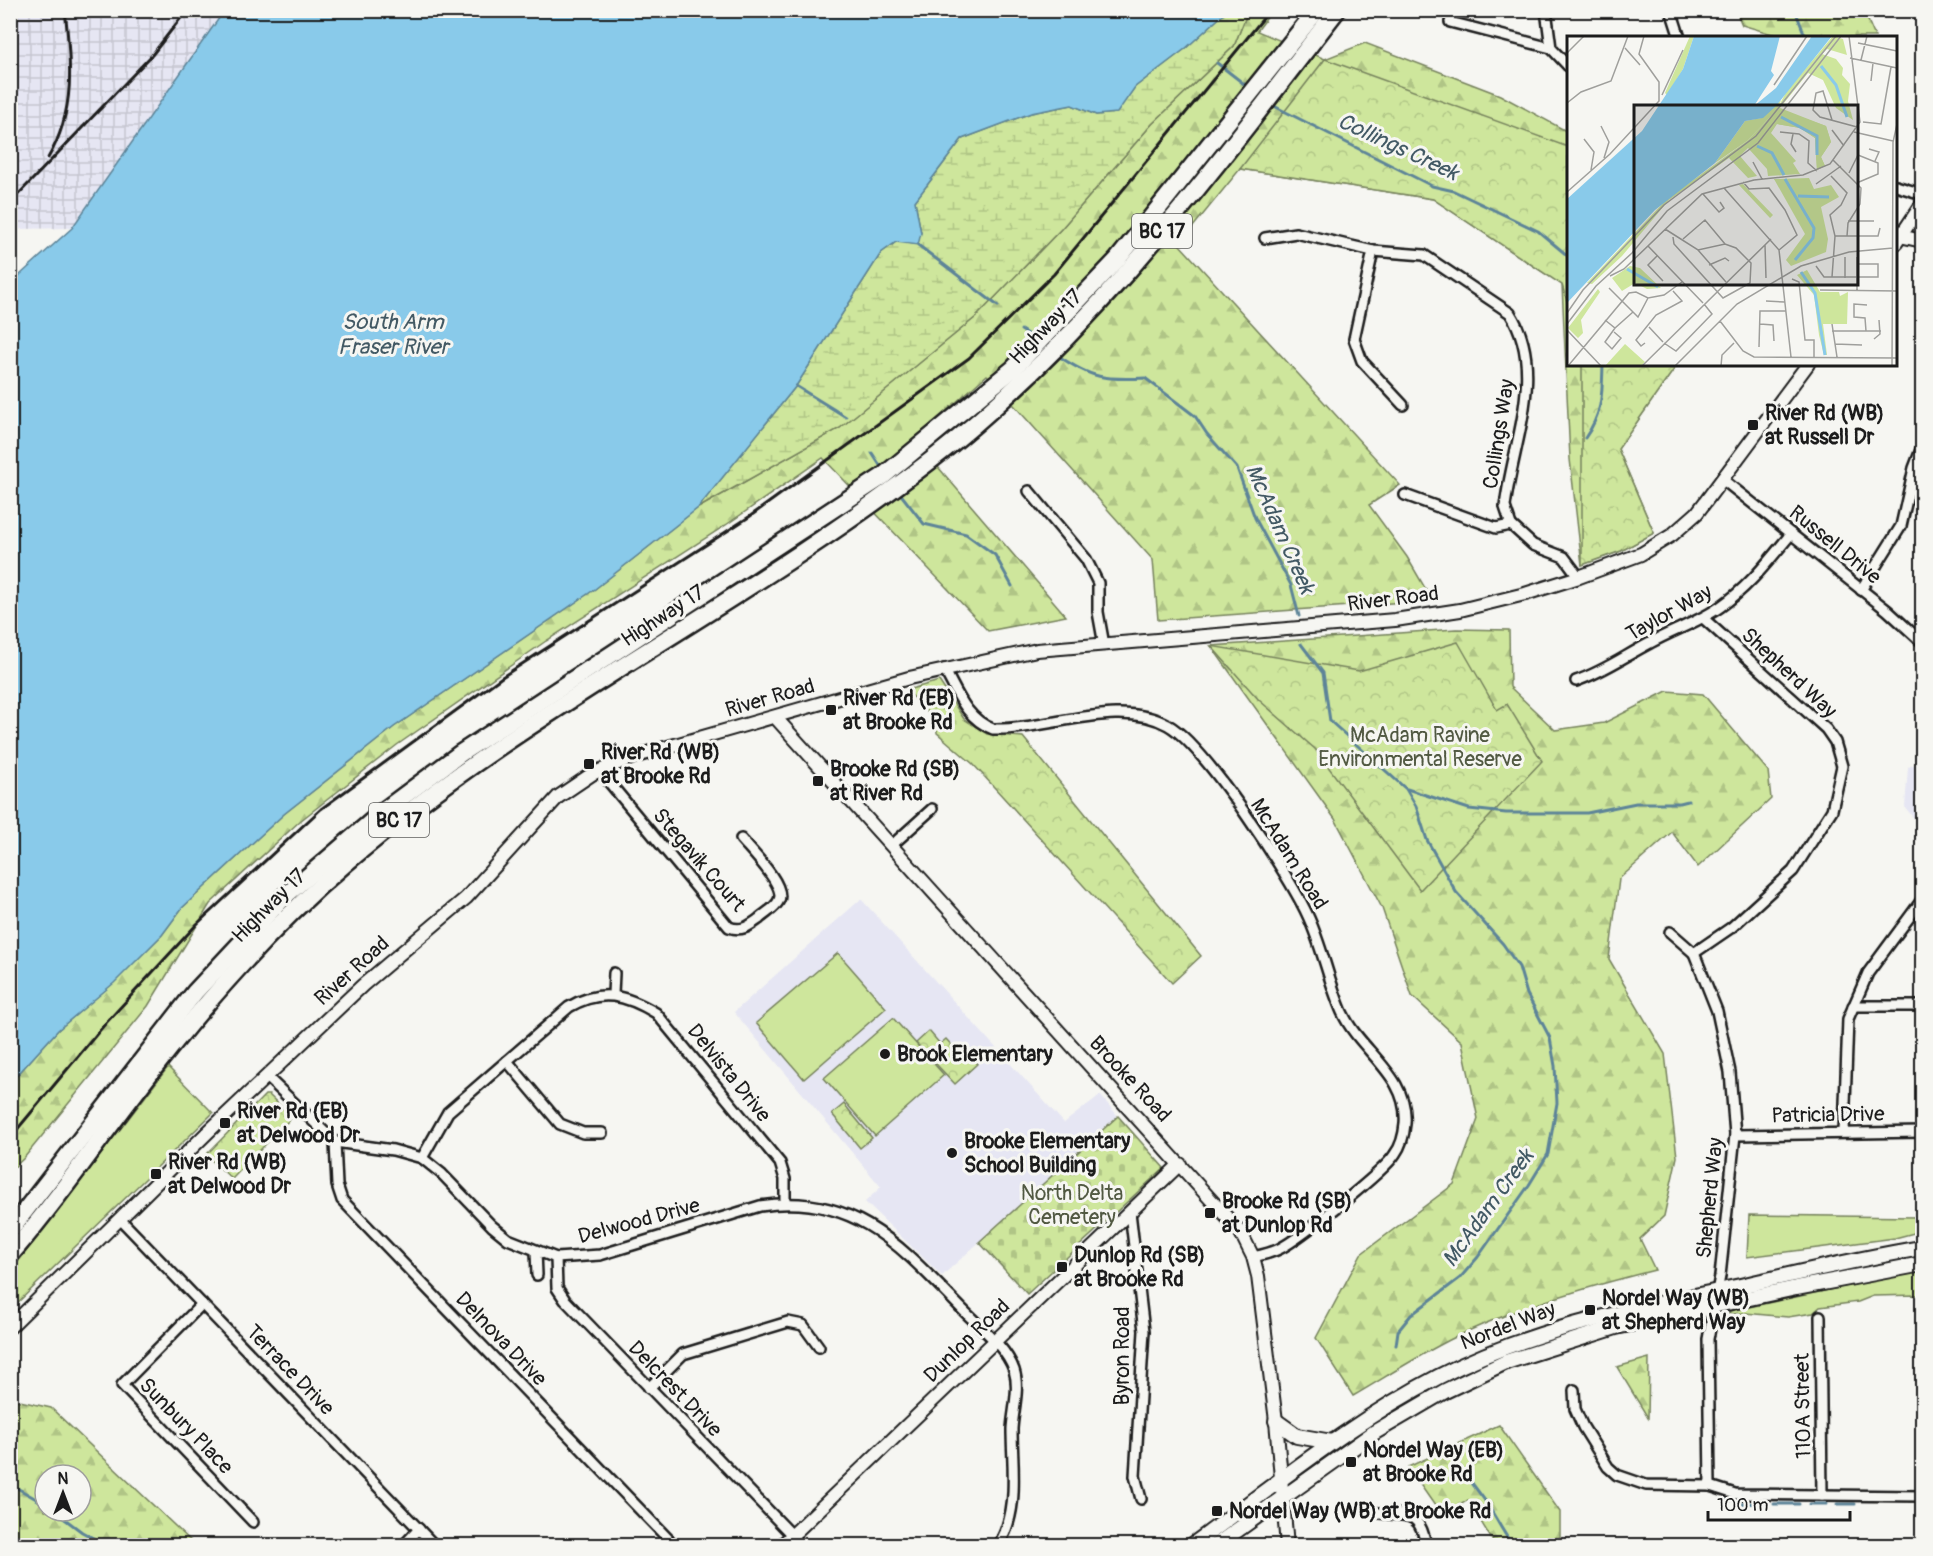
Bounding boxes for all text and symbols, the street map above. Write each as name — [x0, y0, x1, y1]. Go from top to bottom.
inset map — [1567, 36, 1897, 366]
water label: Collings Creek — [1333, 107, 1464, 188]
road number: BC 17 — [1132, 214, 1192, 248]
street label: Highway 17 — [1003, 284, 1089, 370]
water label: South Arm Fraser River — [338, 308, 451, 361]
street label: Collings Way — [1477, 377, 1521, 491]
place label: River Rd (WB) at Russell Dr — [1765, 400, 1884, 451]
marker: River Rd (WB) at Russell Dr — [1746, 418, 1760, 432]
water label: McAdam Creek — [1239, 460, 1322, 600]
street label: Russell Drive — [1783, 500, 1887, 591]
street label: Taylor Way — [1621, 578, 1717, 648]
street label: Highway 17 — [616, 579, 710, 653]
street label: River Road — [1346, 580, 1440, 618]
street label: Shepherd Way — [1735, 622, 1843, 724]
street label: River Road — [722, 672, 818, 724]
place label: River Rd (EB) at Brooke Rd — [843, 685, 955, 736]
marker: River Rd (EB) at Brooke Rd — [824, 703, 838, 717]
park label: McAdam Ravine Environmental Reserve — [1318, 722, 1522, 773]
place label: River Rd (WB) at Brooke Rd — [601, 739, 720, 790]
place label: Brooke Rd (SB) at River Rd — [830, 756, 960, 807]
marker: River Rd (WB) at Brooke Rd — [582, 757, 596, 771]
marker: Brooke Rd (SB) at River Rd — [811, 774, 825, 788]
street label: McAdam Road — [1244, 793, 1334, 915]
road number: BC 17 — [369, 803, 429, 837]
street label: Stegavik Court — [647, 803, 752, 918]
street label: Highway 17 — [226, 863, 312, 949]
street label: River Road — [309, 930, 395, 1012]
street label: Delvista Drive — [681, 1018, 777, 1128]
street label: Brooke Road — [1083, 1030, 1177, 1128]
place label: Brook Elementary — [897, 1041, 1053, 1068]
marker: Brook Elementary — [878, 1047, 892, 1061]
place label: River Rd (EB) at Delwood Dr — [237, 1098, 360, 1149]
street label: Patricia Drive — [1771, 1101, 1885, 1129]
marker: River Rd (EB) at Delwood Dr — [218, 1116, 232, 1130]
place label: Brooke Elementary School Building — [964, 1128, 1130, 1179]
street label: Shepherd Way — [1690, 1136, 1730, 1260]
water label: McAdam Creek — [1436, 1142, 1541, 1272]
marker: Brooke Elementary School Building — [945, 1146, 959, 1160]
place label: River Rd (WB) at Delwood Dr — [168, 1149, 291, 1200]
marker: River Rd (WB) at Delwood Dr — [149, 1167, 163, 1181]
park label: North Delta Cemetery — [1021, 1180, 1123, 1231]
place label: Brooke Rd (SB) at Dunlop Rd — [1222, 1188, 1352, 1239]
street label: Delwood Drive — [575, 1192, 703, 1250]
marker: Brooke Rd (SB) at Dunlop Rd — [1203, 1206, 1217, 1220]
place label: Dunlop Rd (SB) at Brooke Rd — [1074, 1242, 1205, 1293]
marker: Dunlop Rd (SB) at Brooke Rd — [1055, 1260, 1069, 1274]
place label: Nordel Way (WB) at Shepherd Way — [1602, 1285, 1750, 1336]
street label: Delnova Drive — [449, 1286, 553, 1392]
street label: Dunlop Road — [918, 1293, 1016, 1389]
street label: Nordel Way — [1457, 1296, 1559, 1356]
marker: Nordel Way (WB) at Shepherd Way — [1583, 1303, 1597, 1317]
street label: Byron Road — [1109, 1307, 1136, 1405]
street label: Terrace Drive — [240, 1319, 340, 1422]
street label: Delcrest Drive — [622, 1335, 728, 1443]
street label: 110A Street — [1789, 1352, 1817, 1459]
street label: Sunbury Place — [133, 1372, 239, 1480]
place label: Nordel Way (EB) at Brooke Rd — [1363, 1437, 1504, 1488]
marker: Nordel Way (EB) at Brooke Rd — [1344, 1455, 1358, 1469]
north arrow — [33, 1463, 93, 1523]
text: N — [58, 1469, 69, 1489]
scale bar — [1708, 1484, 1850, 1522]
text: 100 m — [1717, 1494, 1769, 1517]
place label: Nordel Way (WB) at Brooke Rd — [1229, 1498, 1491, 1525]
marker: Nordel Way (WB) at Brooke Rd — [1210, 1504, 1224, 1518]

